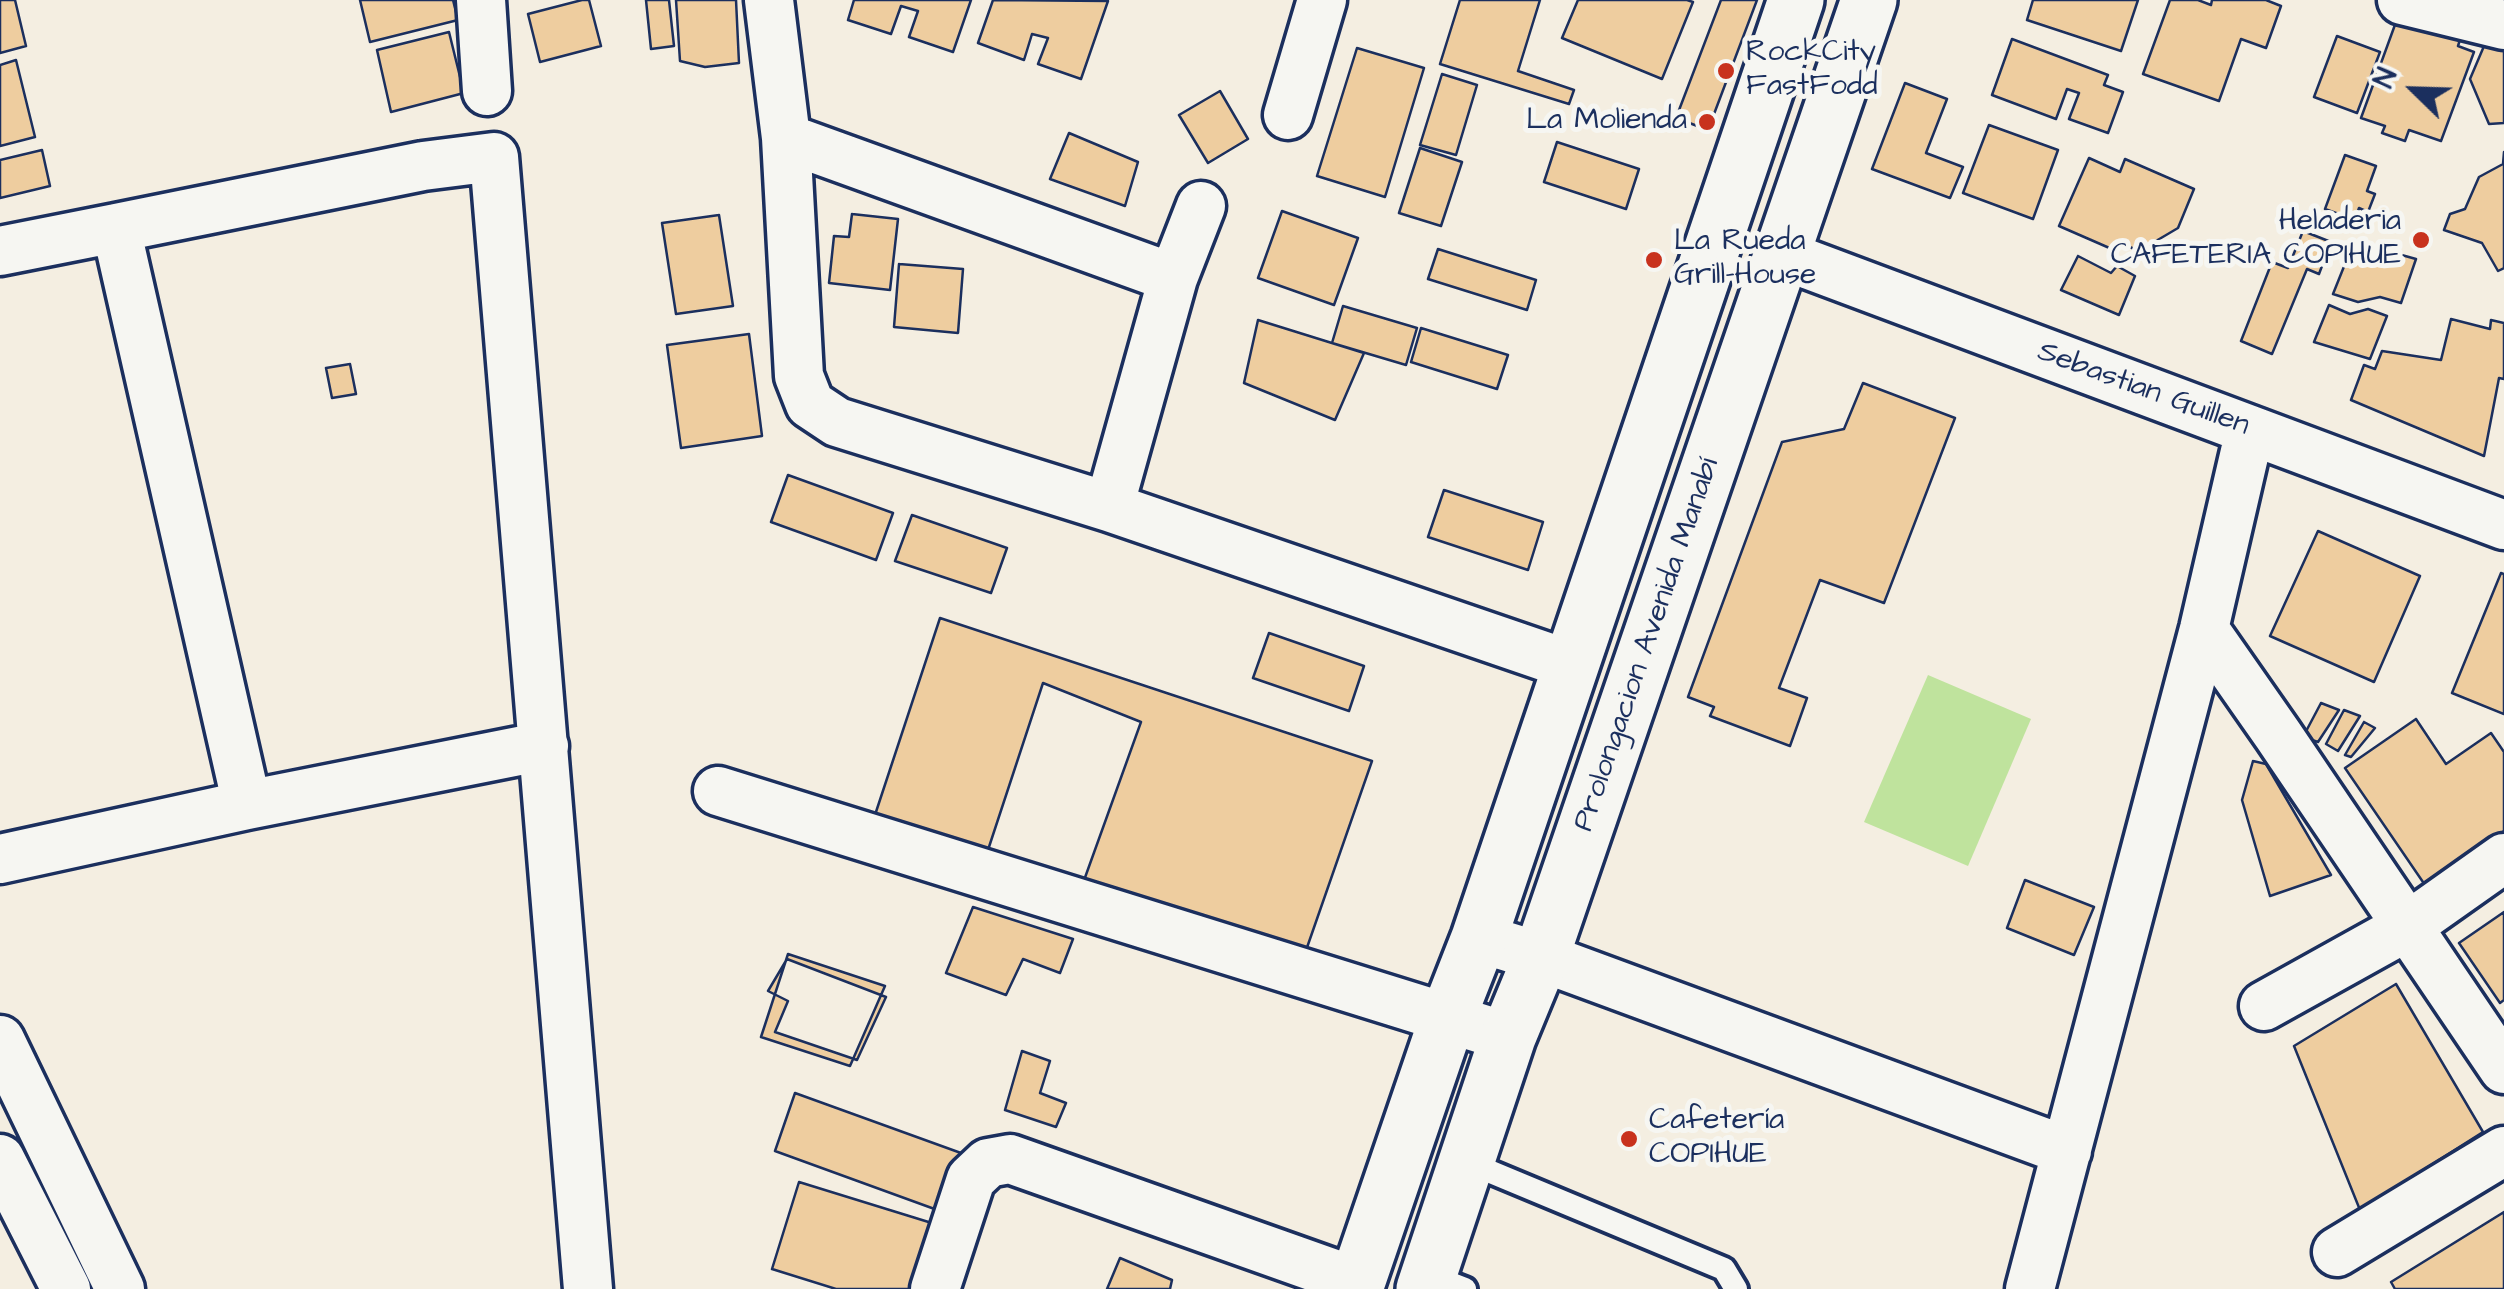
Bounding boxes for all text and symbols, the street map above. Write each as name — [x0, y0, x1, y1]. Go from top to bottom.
place label: RockCity FastFodd — [1746, 36, 1878, 106]
north arrow — [2364, 40, 2464, 140]
marker: RockCity FastFodd — [1715, 60, 1737, 82]
text: N — [2365, 62, 2407, 94]
place label: La Molienda — [1526, 104, 1687, 140]
marker: La Molienda — [1696, 111, 1718, 133]
place label: Heladeria CAFETERIA COPIHUE — [2111, 205, 2401, 276]
place label: La Rueda Grill-House — [1674, 225, 1816, 296]
marker: Heladeria CAFETERIA COPIHUE — [2410, 229, 2432, 251]
marker: La Rueda Grill-House — [1643, 249, 1665, 271]
street label: Sebastian Guillen — [2032, 335, 2254, 445]
street label: Prolongacion Avenida Manabí — [1567, 454, 1729, 836]
place label: Cafetería COPIHUE — [1649, 1104, 1784, 1174]
marker: Cafetería COPIHUE — [1618, 1128, 1640, 1150]

